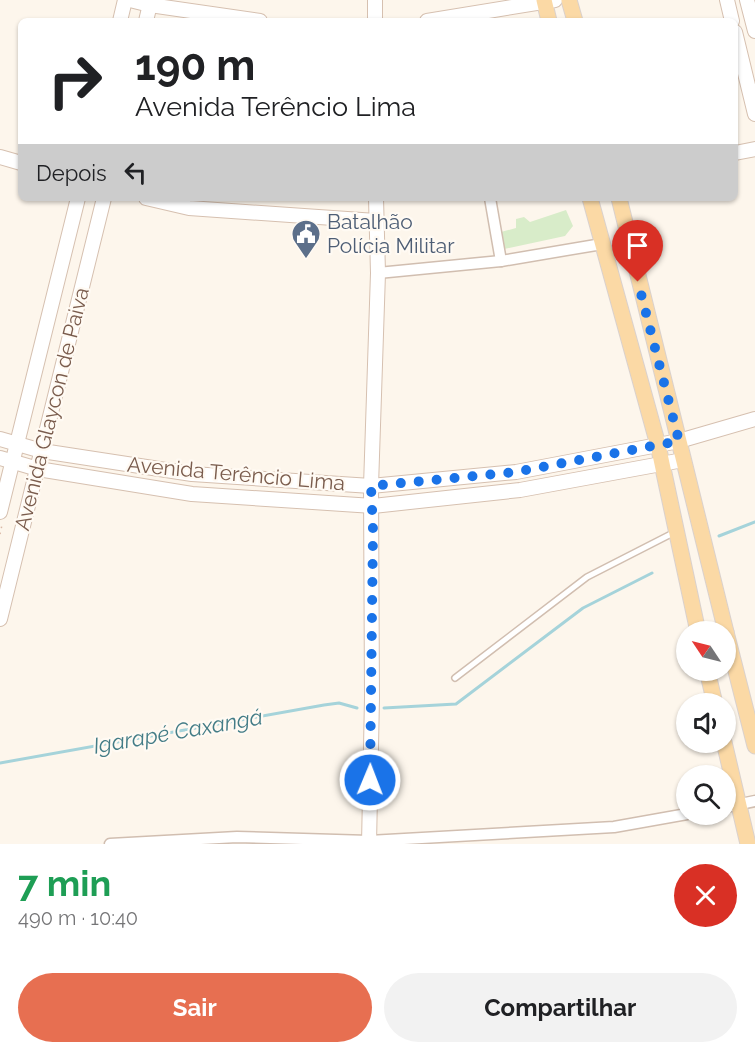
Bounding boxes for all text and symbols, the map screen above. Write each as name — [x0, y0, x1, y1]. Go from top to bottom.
text: 190 m — [135, 41, 255, 90]
icon: right — [36, 42, 114, 120]
text: Avenida Terêncio Lima — [135, 91, 416, 122]
icon: left — [119, 156, 152, 189]
text: Depois — [36, 160, 107, 186]
place label: Batalhão Polícia Militar — [327, 209, 455, 258]
public building icon: Batalhão Polícia Militar — [290, 218, 322, 260]
pin — [612, 220, 663, 282]
icon: arrive — [621, 229, 654, 262]
street label: Avenida Glaycon de Paiva — [9, 285, 94, 533]
street label: Avenida Terêncio Lima — [126, 452, 346, 495]
north arrow — [676, 621, 736, 681]
map controls — [676, 621, 736, 825]
button: sound — [676, 693, 736, 753]
water label: Igarapé Caxangá — [91, 703, 265, 759]
position arrow — [338, 748, 402, 812]
button: search — [676, 765, 736, 825]
text: 7 min — [18, 862, 111, 904]
button: close — [674, 864, 737, 927]
text: 490 m · 10:40 — [18, 906, 138, 930]
button: Sair — [18, 973, 372, 1042]
button: Compartilhar — [384, 973, 737, 1042]

